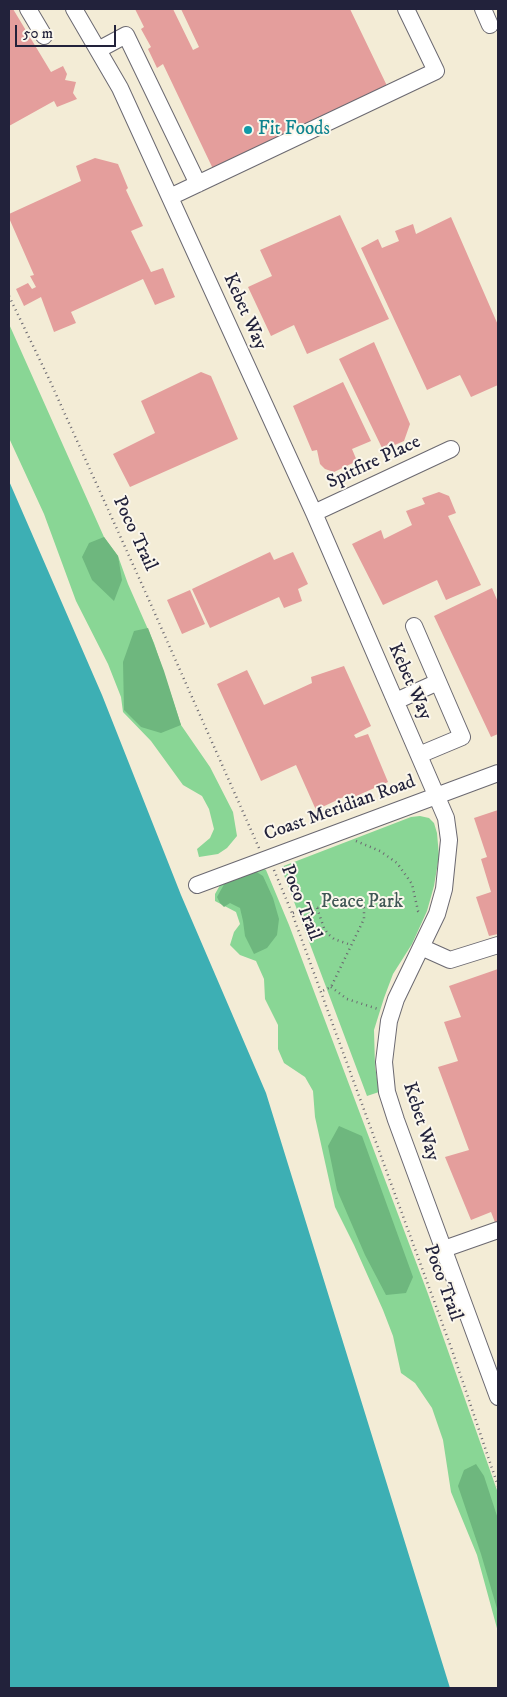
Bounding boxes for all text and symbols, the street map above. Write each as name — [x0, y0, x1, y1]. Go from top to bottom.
scale bar — [18, 15, 119, 47]
text: 50 m — [23, 24, 53, 43]
place label: Fit Foods — [258, 119, 330, 141]
marker: Fit Foods — [242, 124, 254, 136]
street label: Kebet Way — [217, 270, 271, 354]
street label: Spitfire Place — [323, 431, 425, 495]
street label: Poco Trail — [107, 493, 161, 575]
street label: Kebet Way — [382, 640, 436, 724]
street label: Coast Meridian Road — [261, 771, 419, 847]
street label: Poco Trail — [275, 862, 325, 944]
park label: Peace Park — [321, 892, 403, 914]
street label: Kebet Way — [397, 1080, 443, 1164]
street label: Poco Trail — [418, 1242, 466, 1324]

